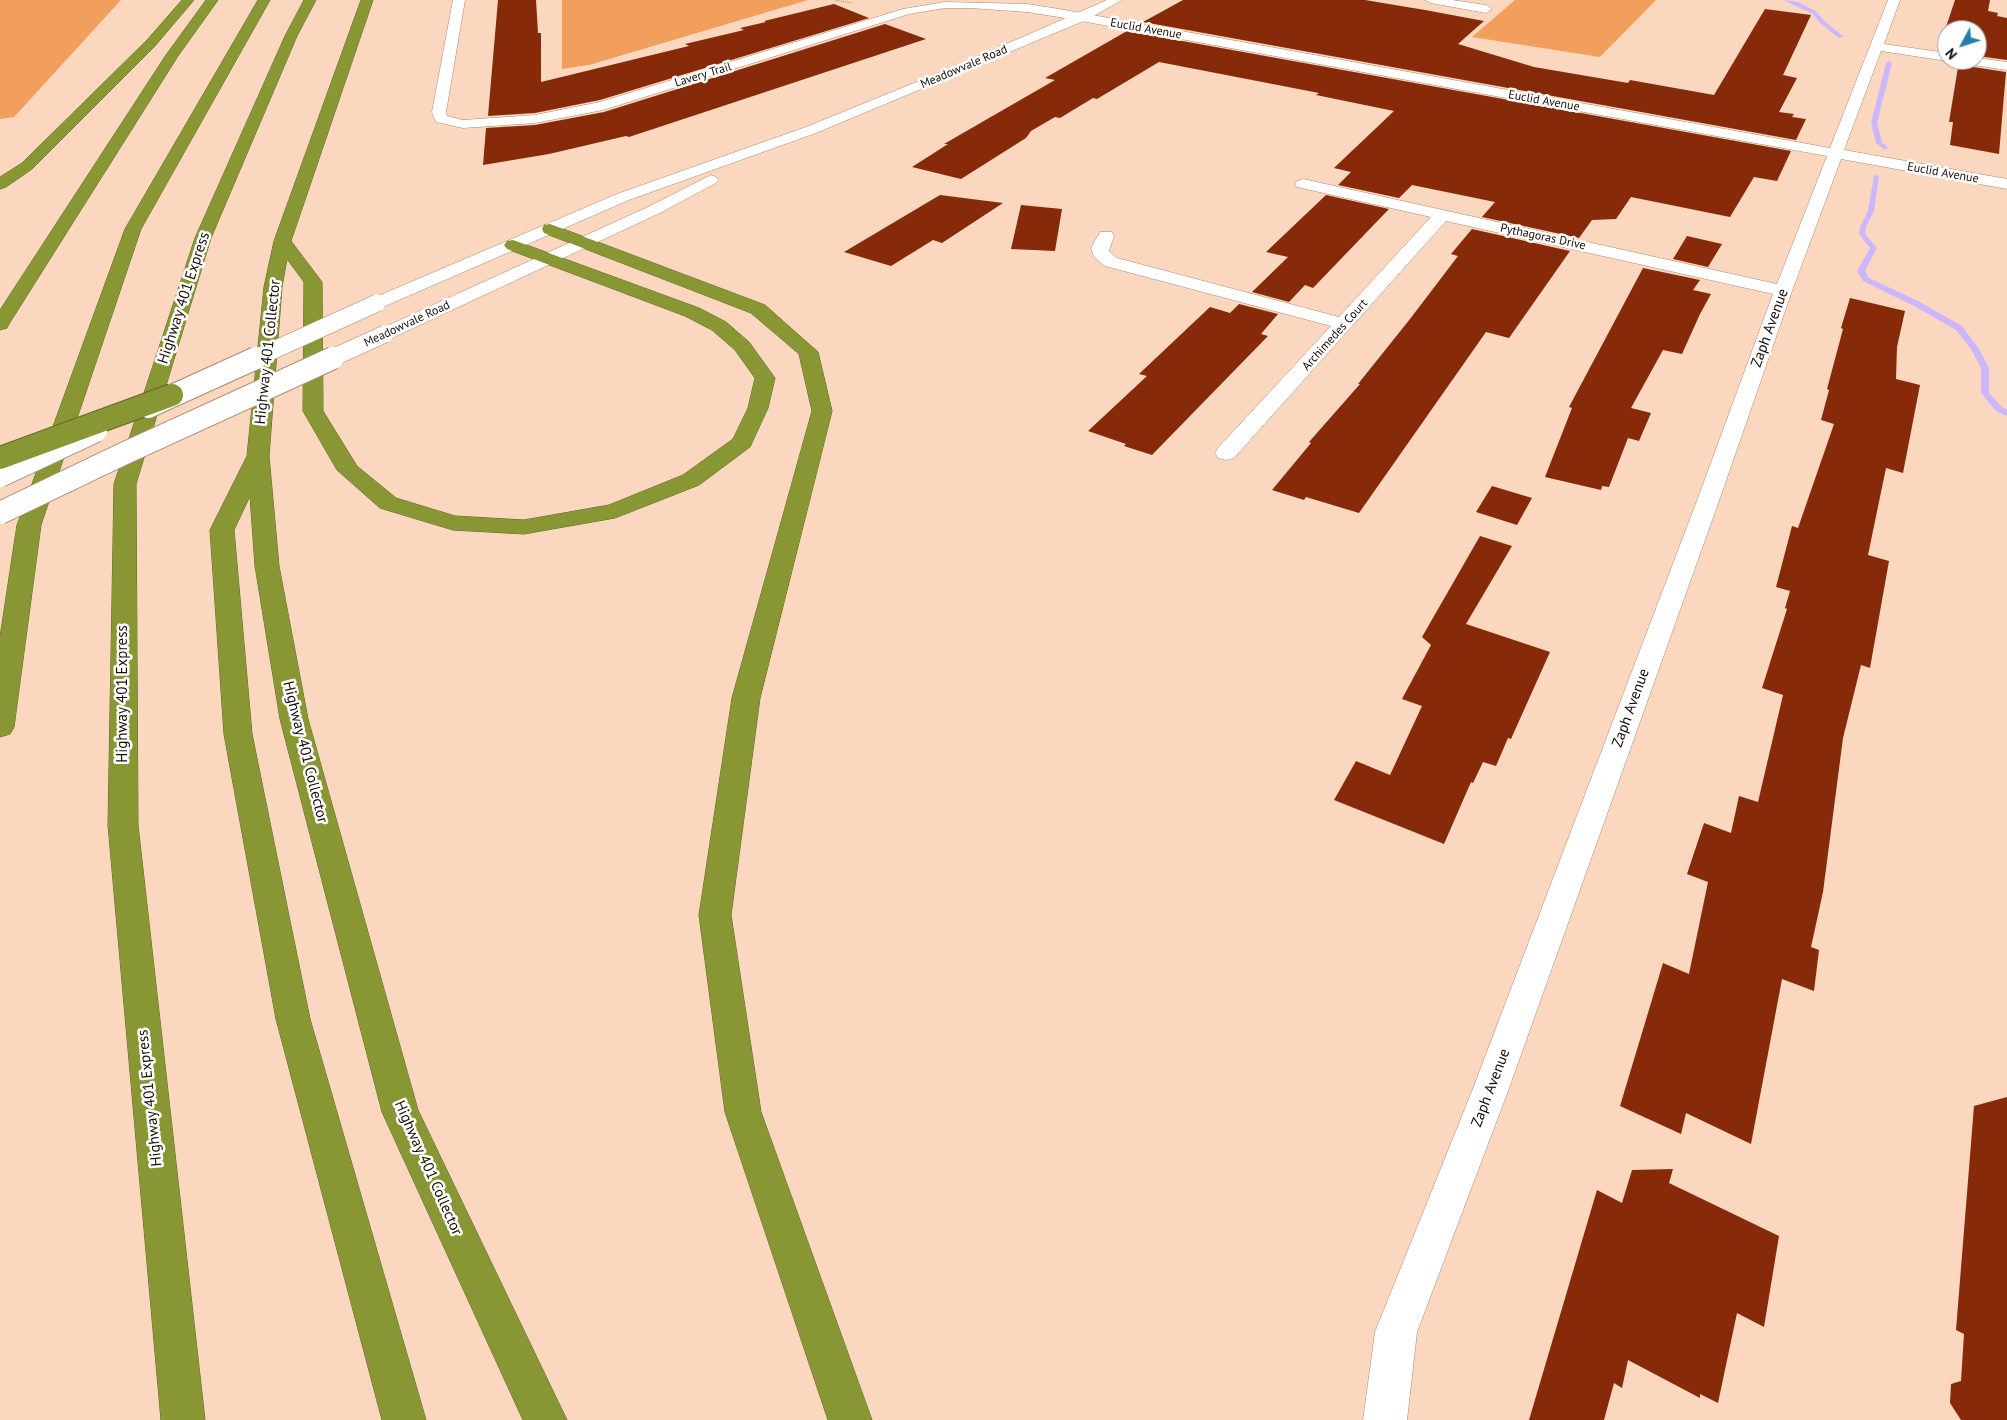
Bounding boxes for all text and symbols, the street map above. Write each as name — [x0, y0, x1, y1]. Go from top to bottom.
street label: Euclid Avenue — [1109, 16, 1183, 42]
north arrow — [1937, 20, 1987, 70]
street label: Meadowvale Road — [918, 42, 1010, 92]
text: N — [1941, 45, 1961, 63]
street label: Lavery Trail — [673, 60, 733, 90]
street label: Euclid Avenue — [1507, 88, 1581, 114]
street label: Euclid Avenue — [1906, 160, 1980, 186]
street label: Pythagoras Drive — [1499, 221, 1587, 253]
street label: Highway 401 Express — [154, 230, 214, 366]
street label: Highway 401 Collector — [251, 279, 285, 425]
street label: Zaph Avenue — [1747, 286, 1793, 370]
street label: Archimedes Court — [1299, 296, 1371, 374]
street label: Meadowvale Road — [362, 298, 452, 350]
street label: Highway 401 Express — [114, 625, 132, 763]
street label: Zaph Avenue — [1608, 666, 1654, 750]
street label: Highway 401 Collector — [279, 679, 331, 825]
street label: Highway 401 Express — [134, 1029, 166, 1167]
street label: Zaph Avenue — [1468, 1046, 1514, 1130]
street label: Highway 401 Collector — [390, 1098, 466, 1238]

